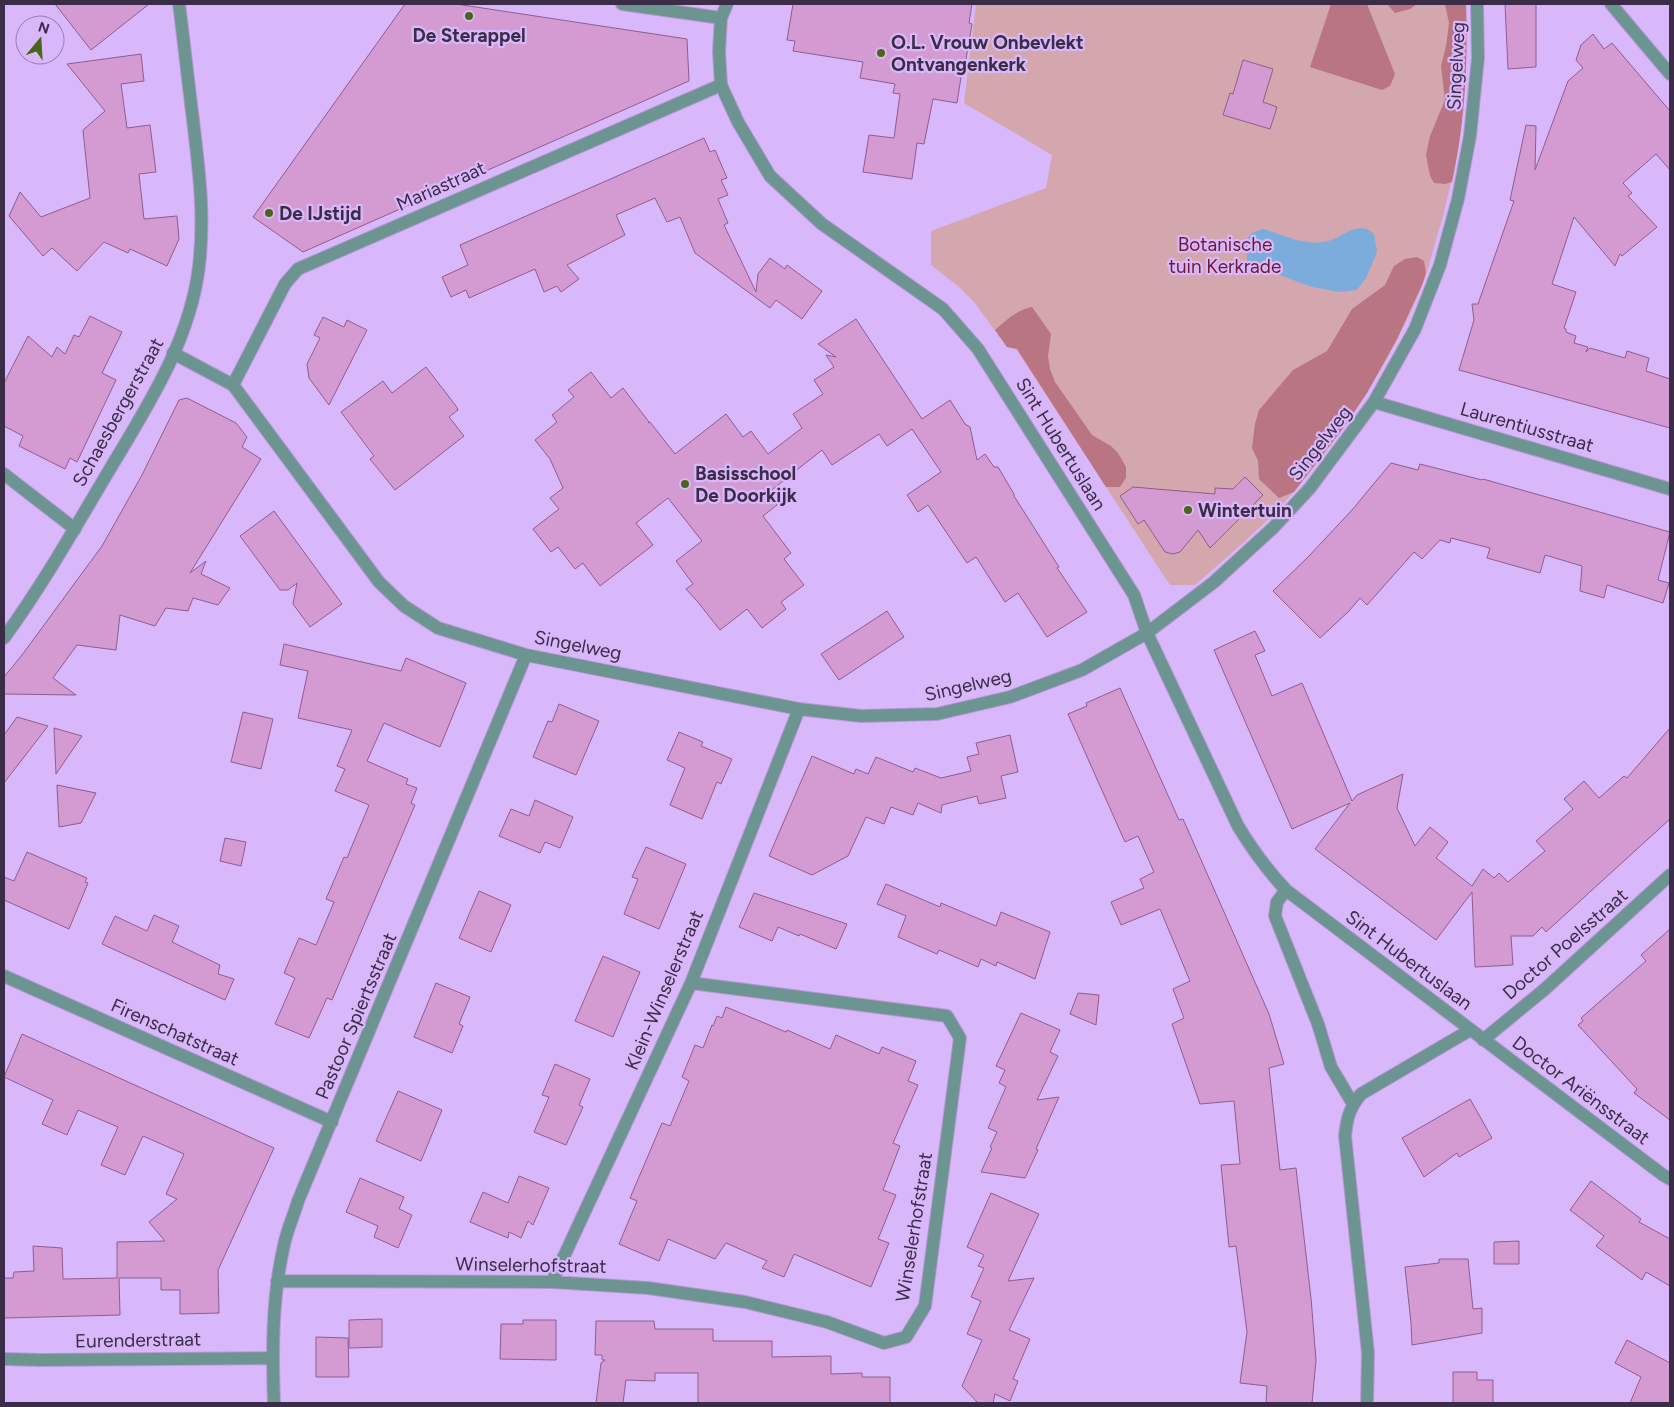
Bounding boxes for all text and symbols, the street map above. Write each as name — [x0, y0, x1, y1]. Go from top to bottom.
marker: De Sterappel — [463, 10, 475, 22]
north arrow — [15, 15, 65, 65]
text: N — [36, 18, 52, 38]
street label: Singelweg — [1442, 21, 1470, 111]
place label: De Sterappel — [412, 24, 526, 47]
place label: O.L. Vrouw Onbevlekt Ontvangenkerk — [891, 31, 1084, 76]
marker: O.L. Vrouw Onbevlekt Ontvangenkerk — [875, 47, 887, 59]
street label: Mariastraat — [393, 156, 489, 216]
place label: De IJstijd — [279, 202, 362, 225]
marker: De IJstijd — [263, 207, 275, 219]
park label: Botanische tuin Kerkrade — [1169, 233, 1281, 278]
street label: Schaesbergerstraat — [68, 334, 168, 490]
street label: Sint Hubertuslaan — [1011, 373, 1111, 515]
street label: Laurentiusstraat — [1458, 397, 1596, 457]
street label: Singelweg — [1284, 401, 1356, 485]
place label: Basisschool De Doorkijk — [695, 462, 798, 507]
marker: Basisschool De Doorkijk — [679, 478, 691, 490]
place label: Wintertuin — [1198, 499, 1292, 522]
marker: Wintertuin — [1182, 504, 1194, 516]
street label: Singelweg — [532, 625, 624, 665]
street label: Singelweg — [922, 664, 1014, 706]
street label: Doctor Poelsstraat — [1498, 884, 1632, 1004]
street label: Sint Hubertuslaan — [1341, 905, 1477, 1015]
street label: Klein-Winselerstraat — [620, 907, 708, 1073]
street label: Pastoor Spiertsstraat — [310, 929, 402, 1103]
street label: Firenschatstraat — [107, 993, 243, 1071]
street label: Doctor Ariënsstraat — [1508, 1031, 1654, 1149]
street label: Winselerhofstraat — [891, 1151, 937, 1303]
street label: Winselerhofstraat — [455, 1252, 607, 1278]
street label: Eurenderstraat — [75, 1327, 201, 1353]

